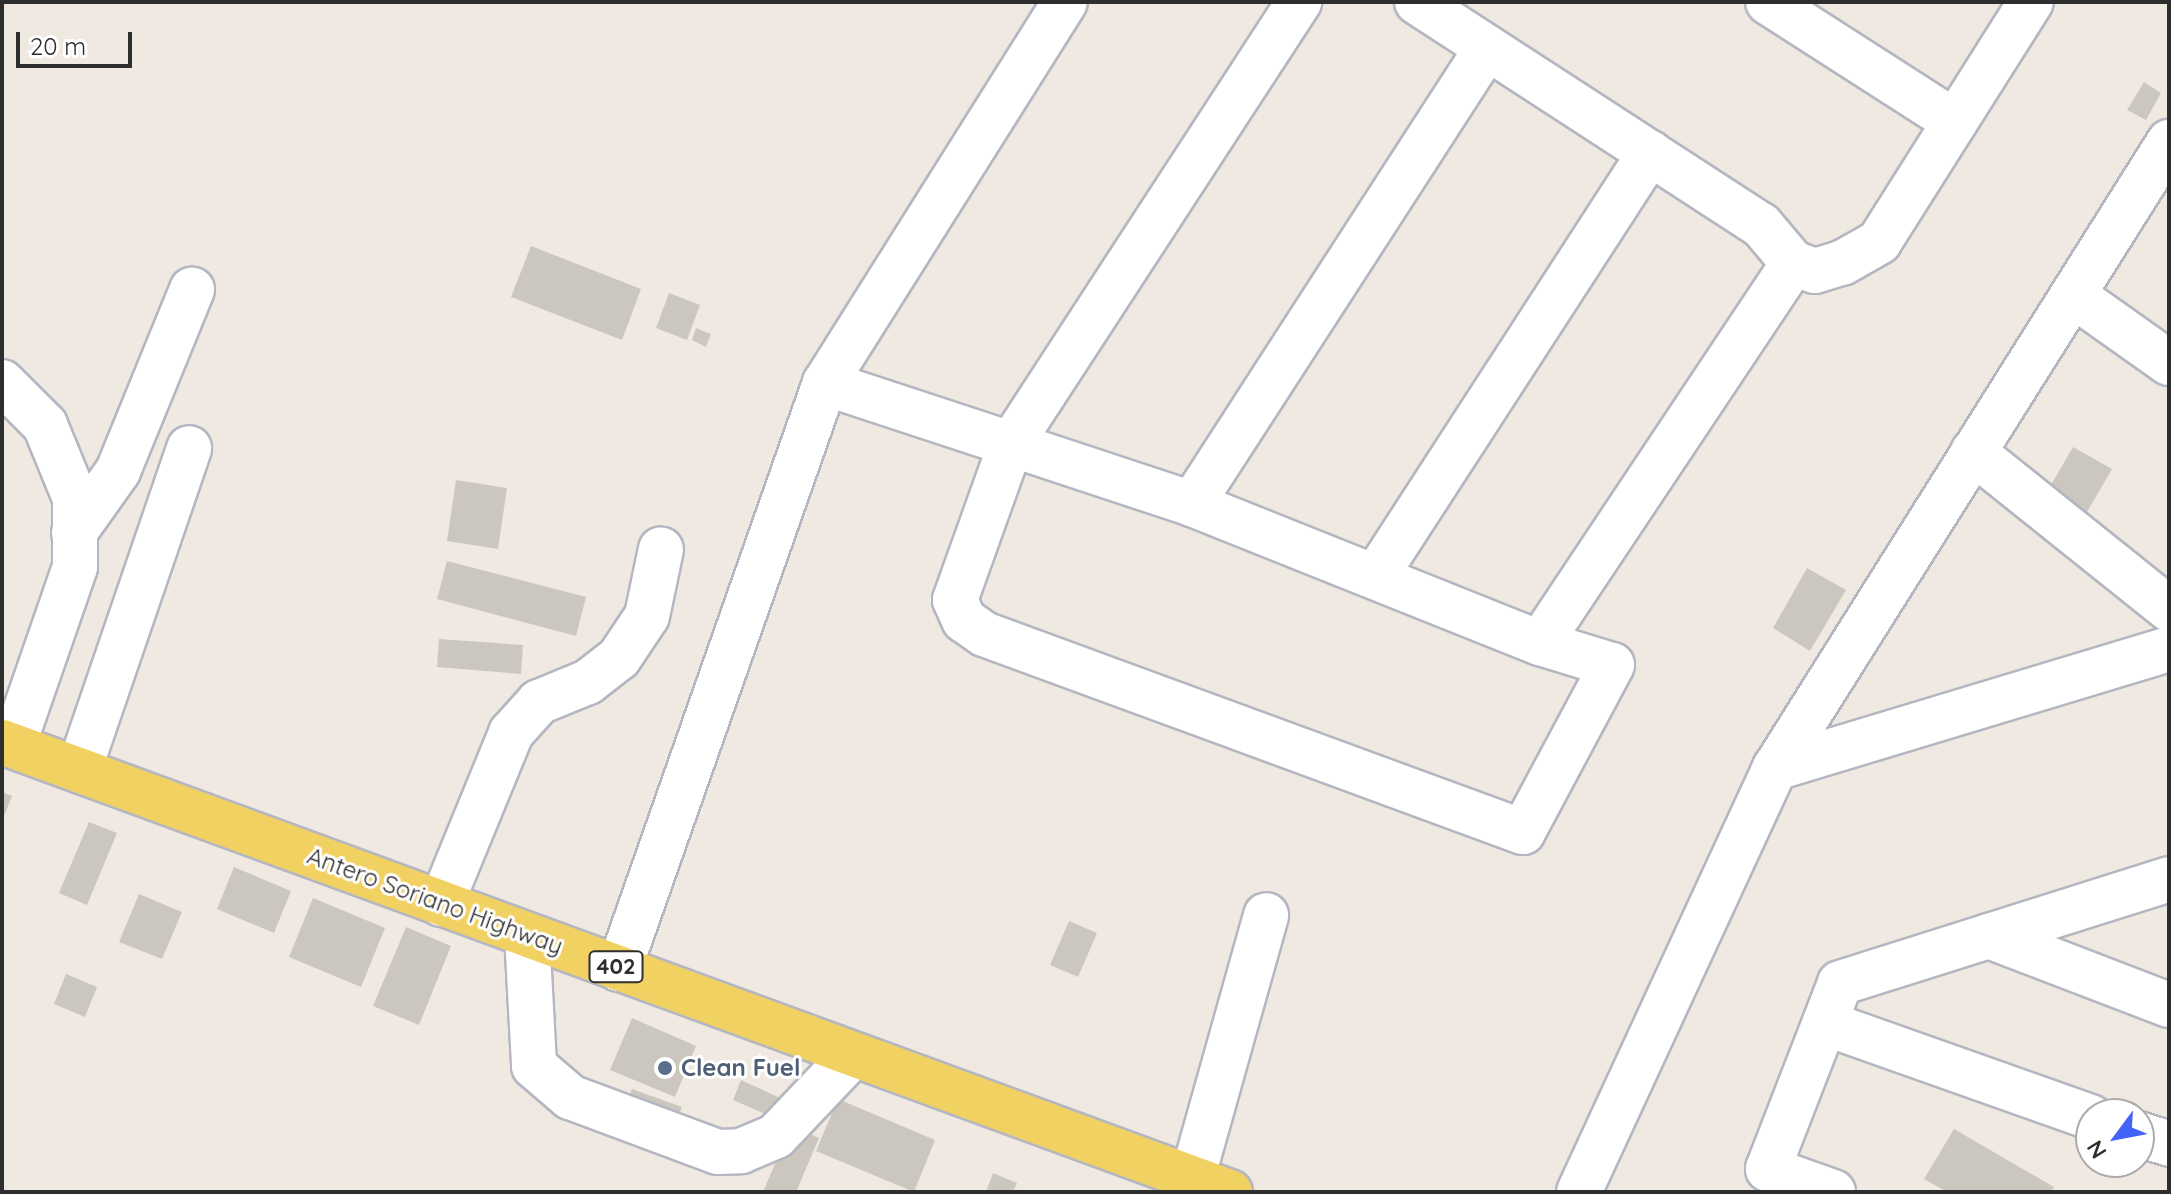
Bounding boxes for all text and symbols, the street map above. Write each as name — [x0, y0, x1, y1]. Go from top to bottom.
scale bar — [20, 16, 136, 66]
text: 20 m — [30, 31, 86, 61]
street label: Antero Soriano Highway — [303, 841, 567, 961]
road number: 402 — [588, 949, 644, 985]
place label: Clean Fuel — [681, 1054, 800, 1082]
marker: Clean Fuel — [656, 1059, 674, 1077]
north arrow — [2075, 1098, 2155, 1178]
text: N — [2080, 1135, 2113, 1164]

